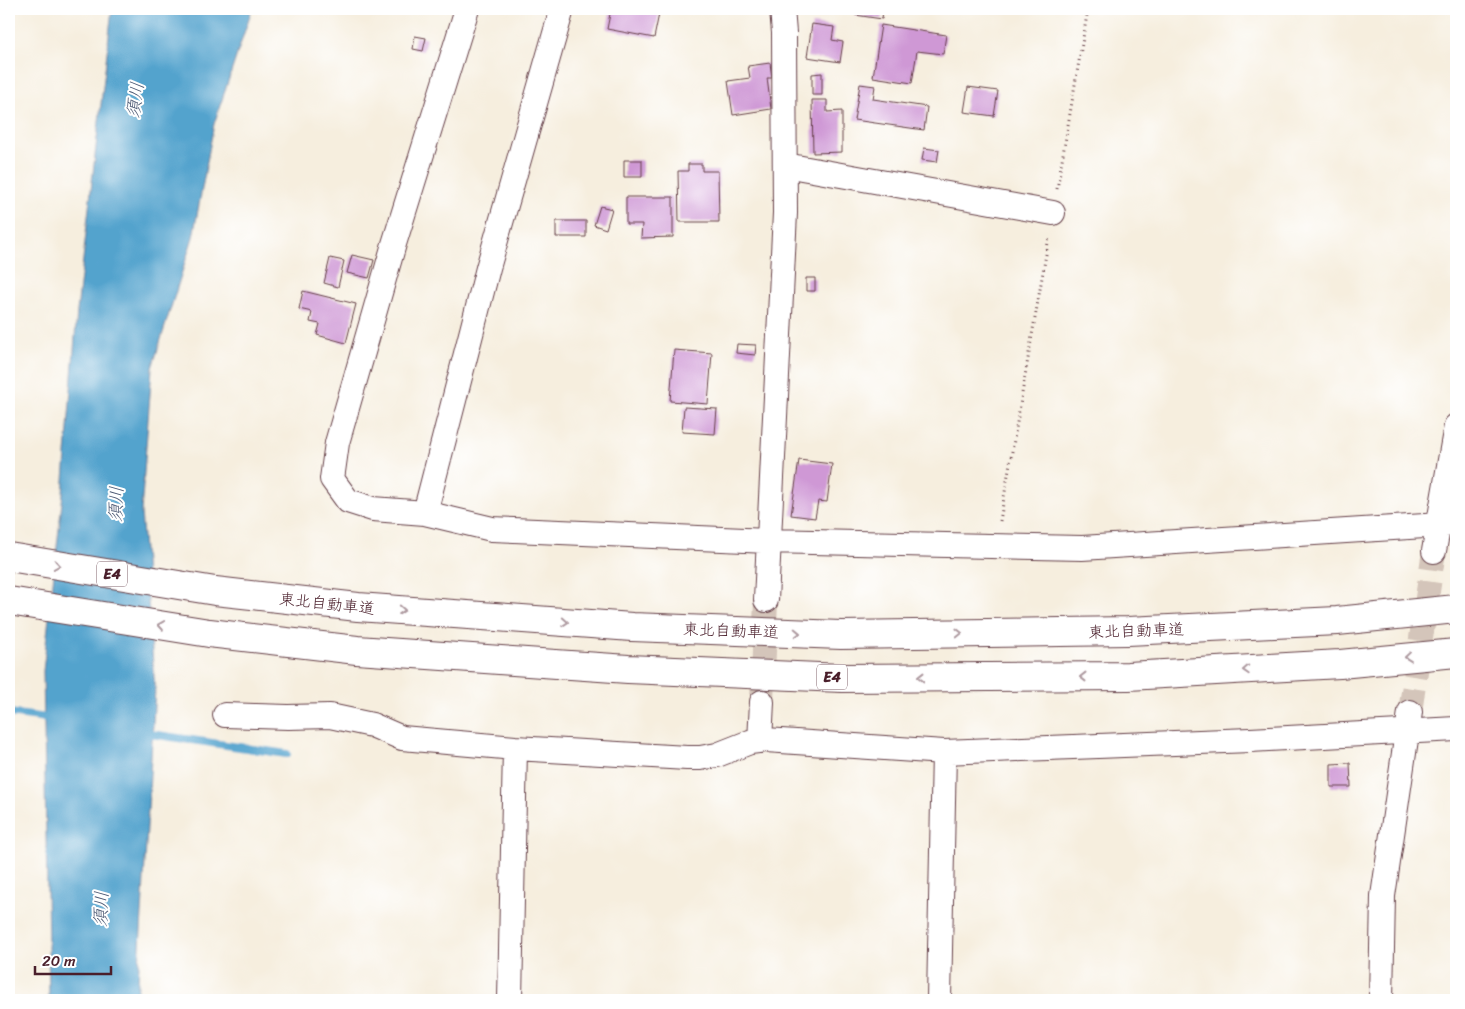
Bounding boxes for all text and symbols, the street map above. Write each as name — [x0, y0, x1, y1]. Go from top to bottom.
water label: 須川 — [117, 80, 153, 120]
water label: 須川 — [99, 485, 133, 523]
one-way arrow — [52, 559, 61, 569]
road number: E4 — [97, 562, 127, 586]
street label: 東北自動車道 — [278, 584, 376, 623]
one-way arrow — [399, 605, 407, 616]
street label: 東北自動車道 — [682, 614, 779, 647]
street label: 東北自動車道 — [1088, 614, 1185, 647]
one-way arrow — [561, 616, 569, 627]
one-way arrow — [157, 621, 165, 631]
one-way arrow — [794, 628, 801, 638]
one-way arrow — [956, 628, 964, 639]
one-way arrow — [1403, 652, 1411, 663]
road number: E4 — [817, 664, 847, 690]
one-way arrow — [1241, 664, 1249, 675]
one-way arrow — [917, 672, 924, 682]
one-way arrow — [1079, 672, 1087, 682]
water label: 須川 — [84, 890, 118, 928]
scale bar — [35, 944, 111, 976]
text: 20 m — [42, 948, 76, 974]

